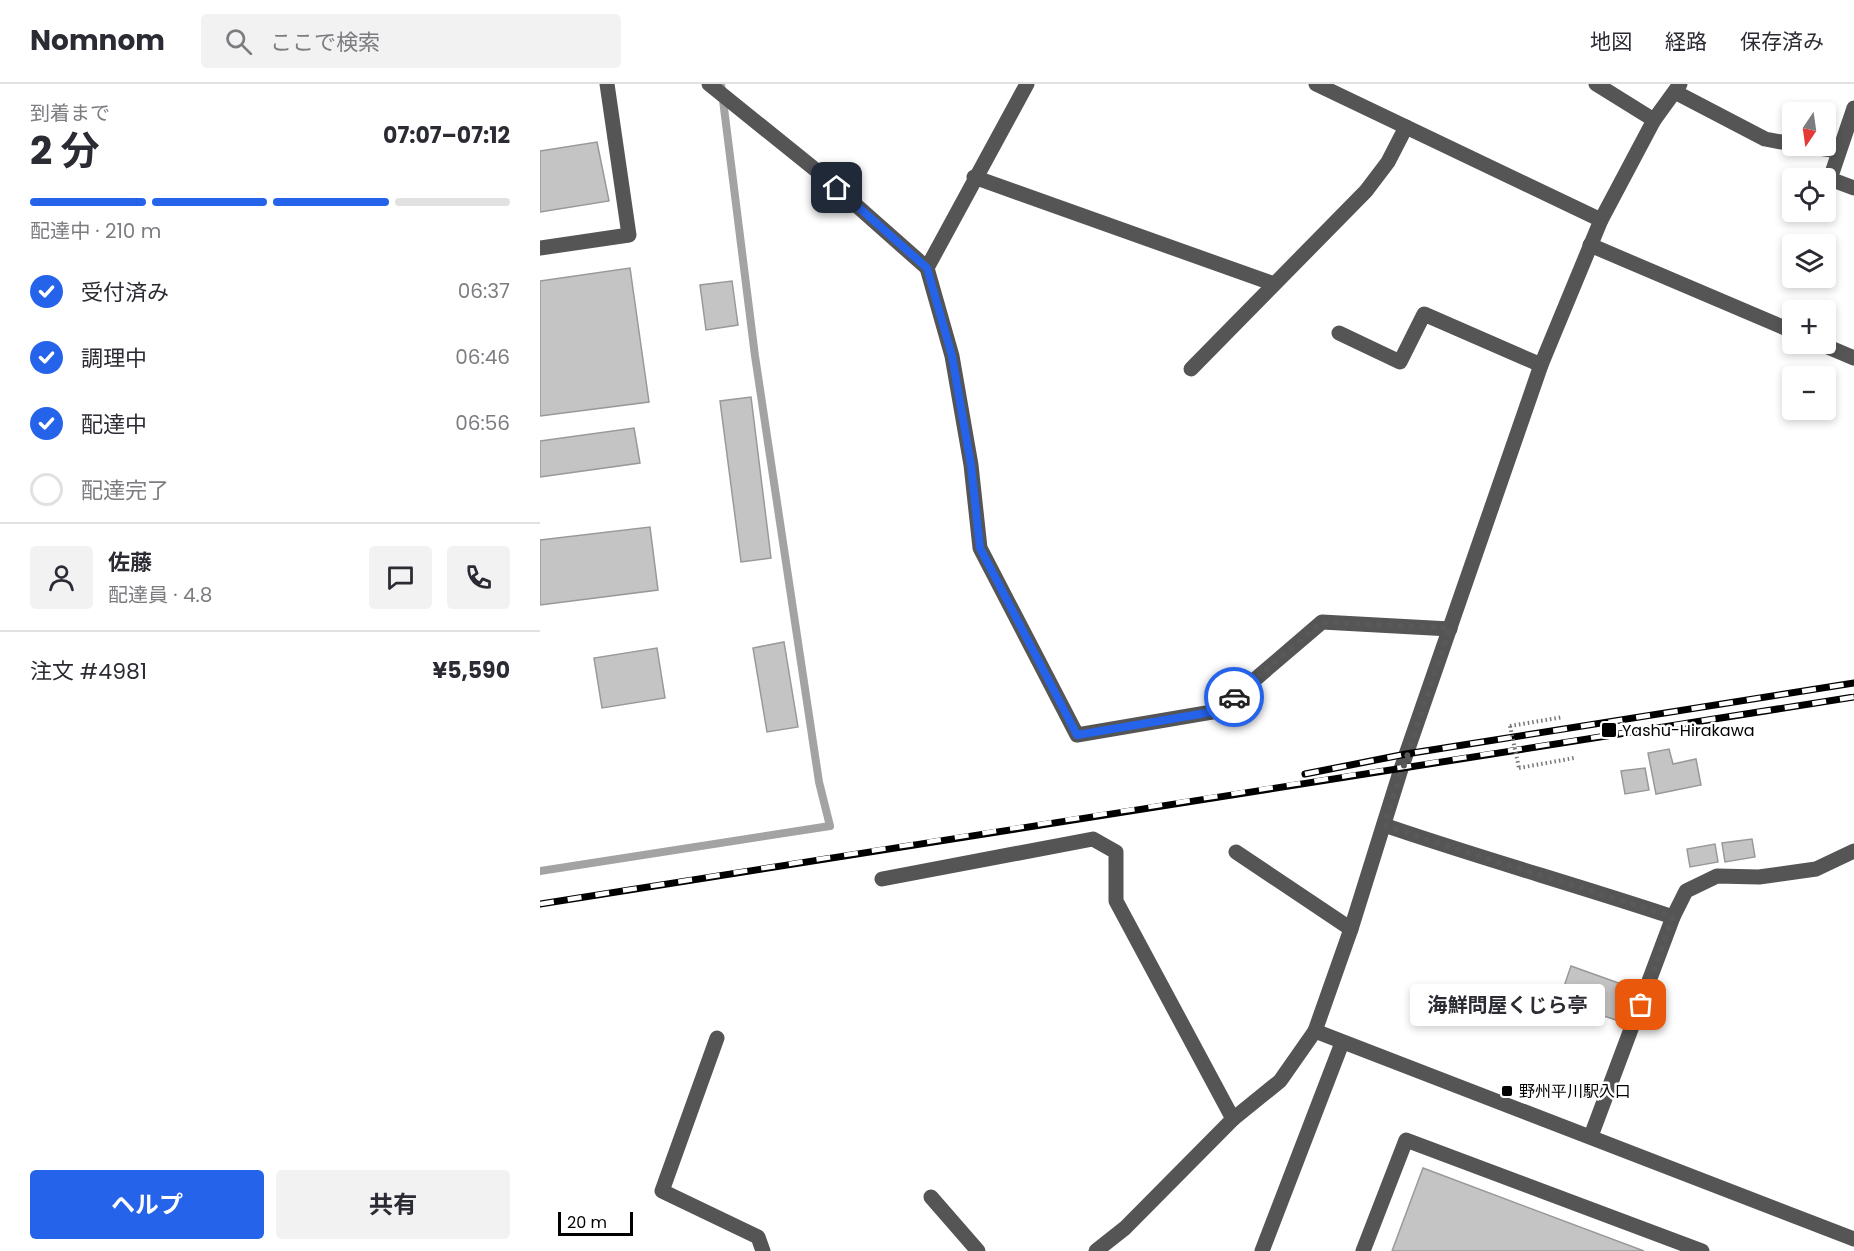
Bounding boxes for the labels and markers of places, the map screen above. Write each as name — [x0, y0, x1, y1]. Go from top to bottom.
pin — [811, 162, 862, 213]
place label: Yashu-Hirakawa — [1622, 719, 1755, 742]
marker: Yashu-Hirakawa — [1600, 721, 1618, 739]
pin — [1615, 979, 1666, 1030]
callout: 海鮮問屋くじら亭 — [1410, 984, 1605, 1026]
place label: 野州平川駅入口 — [1519, 1080, 1631, 1103]
marker: 野州平川駅入口 — [1500, 1084, 1514, 1098]

